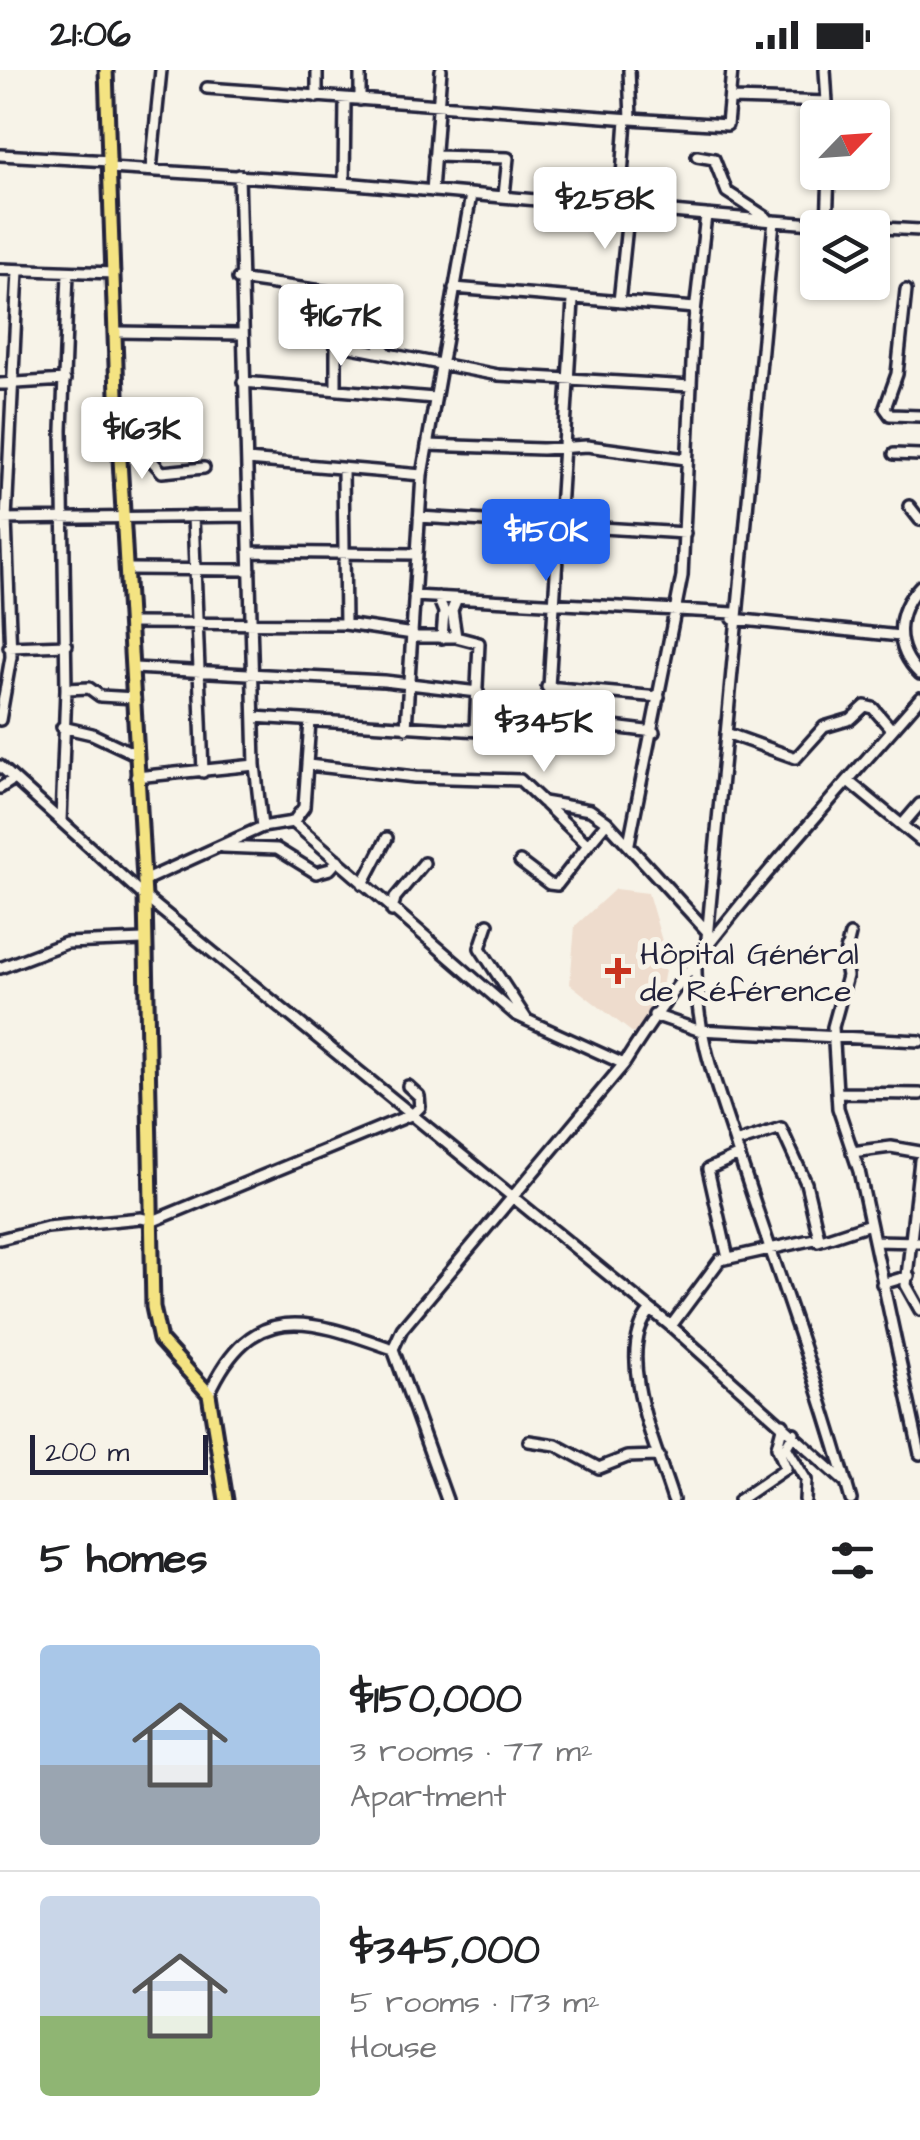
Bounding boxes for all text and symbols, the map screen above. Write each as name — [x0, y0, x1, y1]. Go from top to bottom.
text: 21:06 — [50, 9, 131, 61]
north arrow — [800, 100, 890, 190]
map controls — [800, 100, 890, 300]
pin: $258K — [535, 167, 675, 252]
text: $258K — [556, 177, 654, 222]
button: layers — [800, 210, 890, 300]
pin: $167K — [271, 284, 411, 369]
text: $167K — [300, 294, 382, 339]
pin: $163K — [72, 397, 212, 482]
text: $163K — [103, 407, 181, 452]
pin: $150K — [476, 499, 616, 584]
text: $150K — [504, 509, 588, 554]
pin: $345K — [474, 690, 614, 775]
text: $345K — [495, 700, 593, 745]
place label: Hôpital Général de Référence — [640, 932, 859, 1014]
marker: Hôpital Général de Référence — [605, 958, 631, 984]
scale bar — [30, 1430, 208, 1474]
text: 200 m — [45, 1433, 129, 1472]
text: 5 homes — [40, 1531, 207, 1589]
icon: filters — [825, 1533, 880, 1588]
text: $150,000 — [350, 1671, 522, 1729]
icon: home — [120, 1685, 240, 1805]
text: 3 rooms · 77 m² — [350, 1729, 593, 1774]
text: Apartment — [350, 1774, 506, 1819]
text: $345,000 — [350, 1922, 540, 1980]
icon: home — [120, 1936, 240, 2056]
text: 5 rooms · 173 m² — [350, 1980, 600, 2025]
text: House — [350, 2025, 437, 2070]

